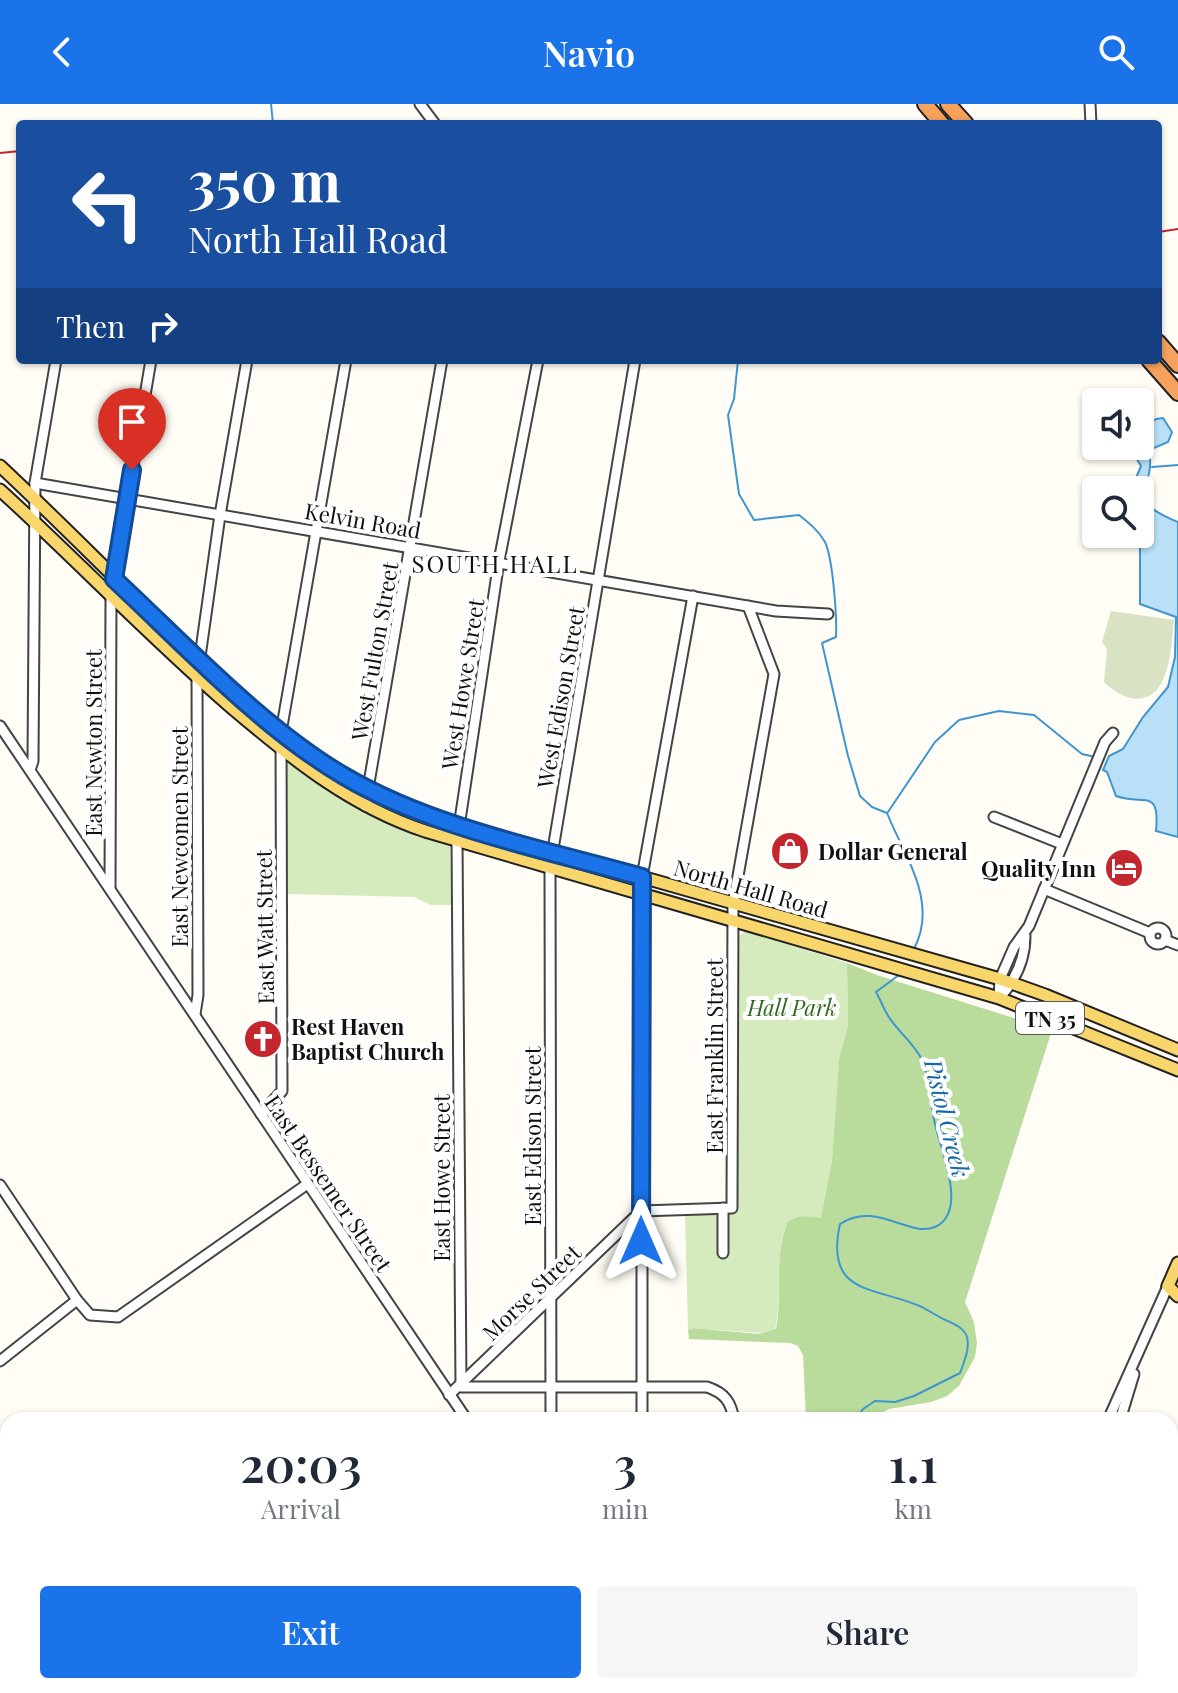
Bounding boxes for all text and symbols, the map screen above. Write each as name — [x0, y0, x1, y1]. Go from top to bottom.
text: Navio — [543, 28, 635, 76]
icon: back — [40, 30, 84, 74]
icon: search — [1094, 30, 1138, 74]
text: 350 m — [188, 142, 341, 217]
icon: left — [56, 152, 160, 256]
text: North Hall Road — [188, 214, 448, 262]
icon: right — [141, 304, 185, 348]
text: Then — [56, 306, 125, 346]
pin — [98, 388, 166, 470]
map controls — [1082, 388, 1154, 548]
button: sound — [1082, 388, 1154, 460]
icon: arrive — [110, 400, 154, 444]
button: search — [1082, 476, 1154, 548]
street label: Kelvin Road — [302, 495, 424, 545]
district label: SOUTH HALL — [411, 547, 579, 579]
street label: West Fulton Street — [343, 558, 405, 744]
street label: West Howe Street — [434, 595, 491, 773]
street label: West Edison Street — [529, 602, 591, 791]
street label: East Newton Street — [78, 648, 108, 837]
street label: East Newcomen Street — [164, 725, 194, 948]
shop icon: Dollar General — [769, 830, 811, 872]
place label: Dollar General — [818, 836, 968, 866]
hotel icon: Quality Inn — [1103, 847, 1145, 889]
street label: East Watt Street — [248, 848, 280, 1005]
street label: North Hall Road — [671, 852, 832, 924]
place label: Quality Inn — [981, 853, 1096, 883]
street label: East Franklin Street — [699, 957, 729, 1154]
park label: Hall Park — [746, 992, 837, 1022]
road number: TN 35 — [1016, 1002, 1084, 1034]
place label: Rest Haven Baptist Church — [291, 1011, 445, 1066]
church icon: Rest Haven Baptist Church — [242, 1018, 284, 1060]
street label: East Edison Street — [517, 1045, 547, 1226]
water label: Pistol Creek — [918, 1055, 978, 1181]
street label: East Bessemer Street — [259, 1089, 400, 1278]
street label: East Howe Street — [426, 1093, 456, 1262]
position arrow — [599, 1199, 683, 1283]
street label: Morse Street — [475, 1237, 588, 1347]
text: 20:03 — [240, 1431, 362, 1495]
text: 3 — [614, 1431, 636, 1495]
text: 1.1 — [889, 1431, 938, 1495]
text: Arrival — [261, 1491, 341, 1526]
text: min — [602, 1491, 648, 1526]
text: km — [894, 1491, 932, 1526]
button: Exit — [40, 1586, 581, 1678]
button: Share — [597, 1586, 1138, 1678]

